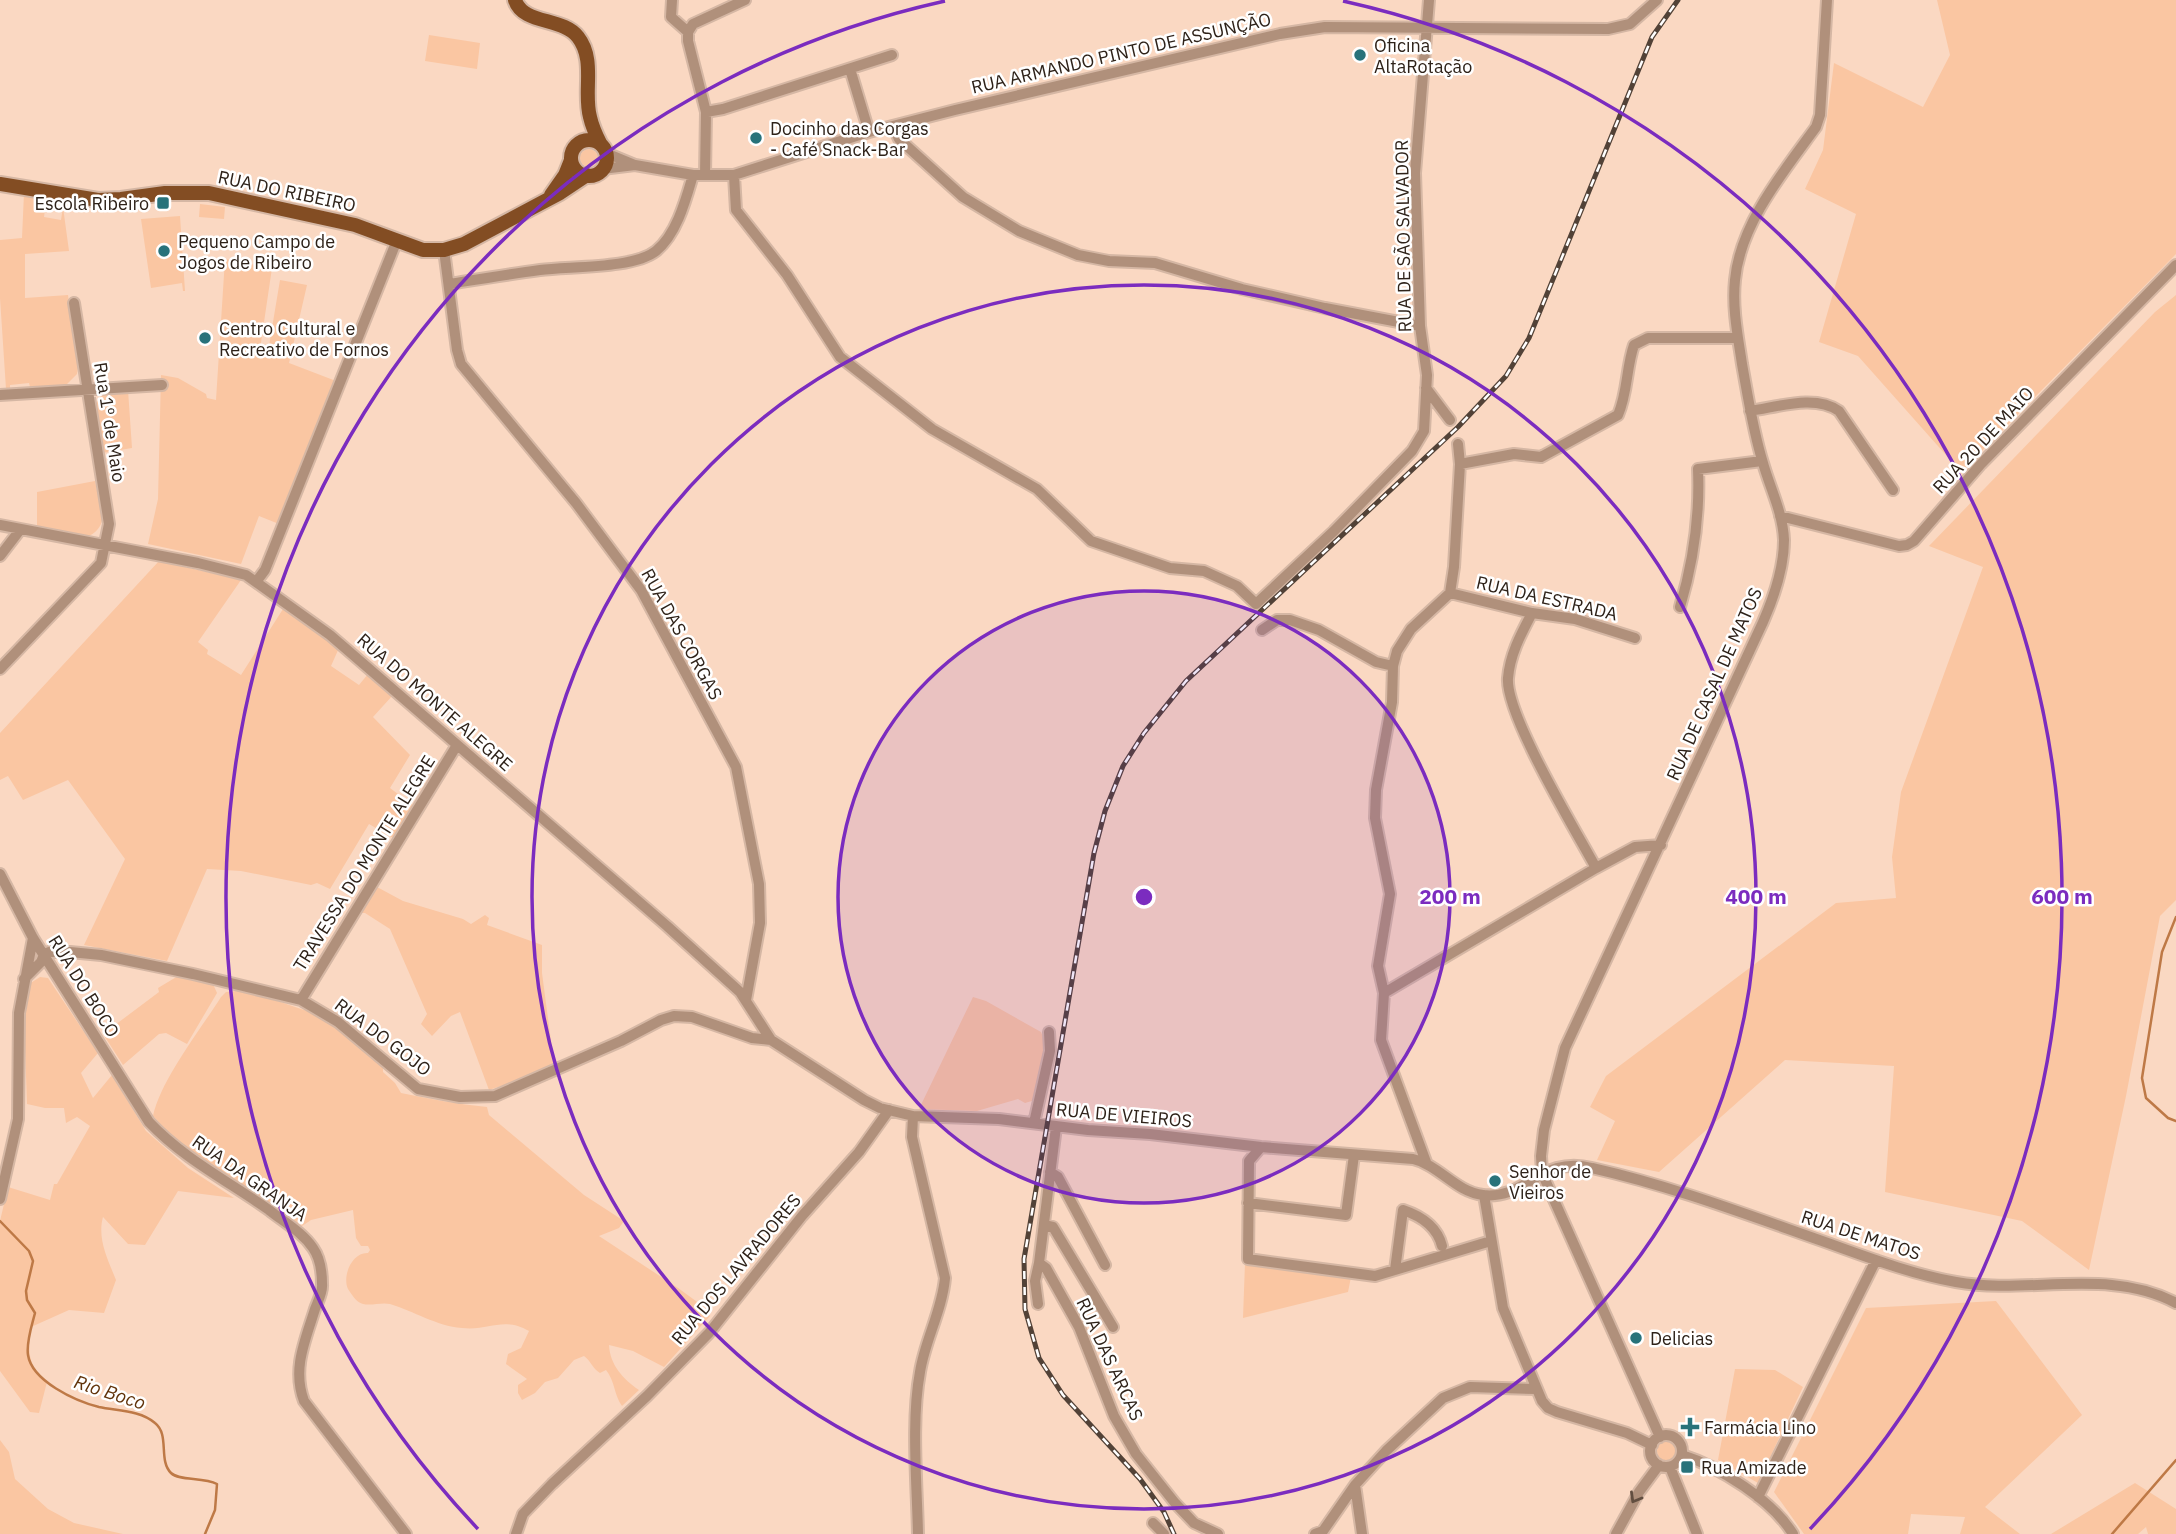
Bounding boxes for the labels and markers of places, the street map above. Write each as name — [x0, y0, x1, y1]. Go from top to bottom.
place label: Oficina AltaRotação — [1374, 34, 1472, 78]
marker: Oficina AltaRotação — [1352, 47, 1368, 63]
place label: Docinho das Corgas - Café Snack-Bar — [770, 117, 929, 161]
marker: Docinho das Corgas - Café Snack-Bar — [748, 130, 764, 146]
place label: Escola Ribeiro — [35, 192, 149, 215]
marker: Escola Ribeiro — [155, 195, 171, 211]
place label: Pequeno Campo de Jogos de Ribeiro — [178, 230, 335, 274]
marker: Pequeno Campo de Jogos de Ribeiro — [156, 243, 172, 259]
place label: Centro Cultural e Recreativo de Fornos — [219, 317, 389, 361]
marker: Centro Cultural e Recreativo de Fornos — [197, 330, 213, 346]
centre of rings — [1132, 885, 1156, 909]
place label: Senhor de Vieiros — [1509, 1160, 1591, 1204]
marker: Senhor de Vieiros — [1487, 1173, 1503, 1189]
place label: Delicias — [1650, 1327, 1713, 1350]
marker: Delicias — [1628, 1330, 1644, 1346]
place label: Farmácia Lino — [1704, 1416, 1816, 1439]
marker: Farmácia Lino — [1682, 1419, 1698, 1435]
place label: Rua Amizade — [1701, 1456, 1807, 1479]
marker: Rua Amizade — [1679, 1459, 1695, 1475]

